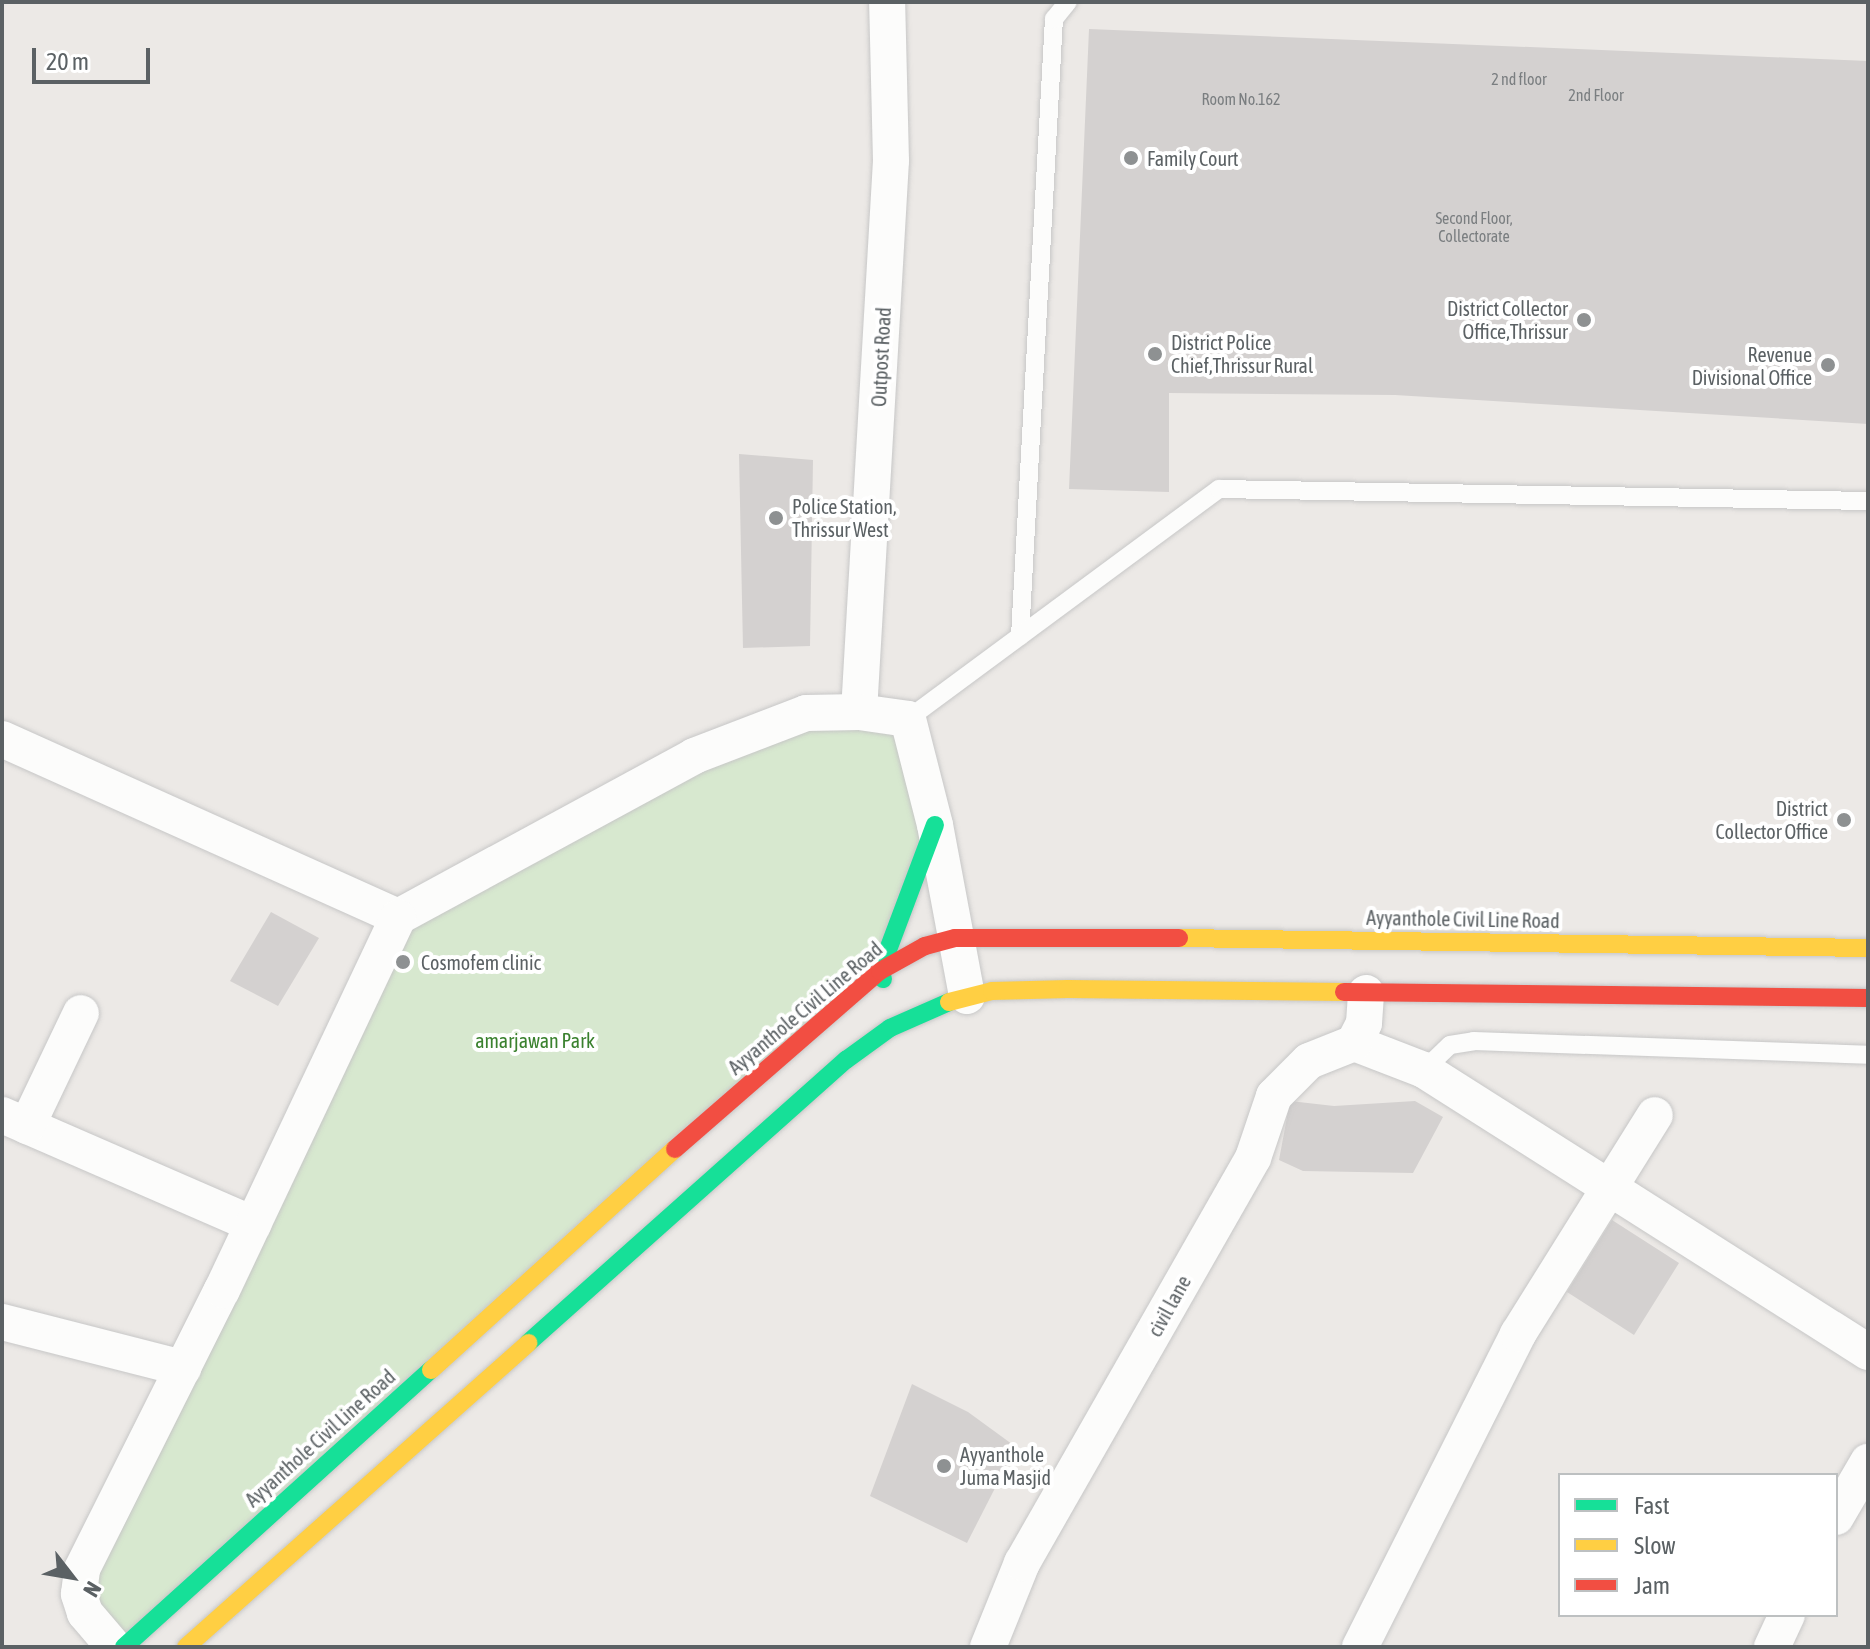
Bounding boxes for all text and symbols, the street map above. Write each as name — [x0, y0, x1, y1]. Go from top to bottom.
scale bar — [36, 32, 154, 82]
text: 20 m — [46, 48, 89, 75]
house number: 2 nd floor — [1491, 69, 1547, 89]
house number: 2nd Floor — [1568, 85, 1624, 105]
house number: Room No.162 — [1201, 89, 1281, 109]
place label: Family Court — [1147, 146, 1239, 170]
marker: Family Court — [1122, 149, 1140, 167]
house number: Second Floor, Collectorate — [1435, 208, 1513, 246]
place label: District Collector Office,Thrissur — [1447, 296, 1568, 343]
street label: Outpost Road — [866, 307, 896, 407]
marker: District Collector Office,Thrissur — [1575, 311, 1593, 329]
place label: District Police Chief,Thrissur Rural — [1171, 330, 1313, 377]
place label: Revenue Divisional Office — [1692, 342, 1812, 389]
marker: District Police Chief,Thrissur Rural — [1146, 345, 1164, 363]
marker: Revenue Divisional Office — [1819, 356, 1837, 374]
place label: Police Station, Thrissur West — [792, 494, 897, 541]
marker: Police Station, Thrissur West — [767, 509, 785, 527]
place label: District Collector Office — [1716, 796, 1828, 843]
marker: District Collector Office — [1835, 811, 1853, 829]
street label: Ayyanthole Civil Line Road — [1366, 905, 1560, 933]
street label: Ayyanthole Civil Line Road — [723, 937, 887, 1079]
place label: Cosmofem clinic — [421, 950, 541, 974]
marker: Cosmofem clinic — [392, 951, 414, 973]
park label: amarjawan Park — [475, 1028, 595, 1052]
street label: civil lane — [1142, 1271, 1196, 1341]
street label: Ayyanthole Civil Line Road — [240, 1364, 400, 1512]
place label: Ayyanthole Juma Masjid — [960, 1442, 1051, 1489]
marker: Ayyanthole Juma Masjid — [935, 1457, 953, 1475]
legend — [1558, 1473, 1838, 1617]
text: Fast — [1634, 1492, 1670, 1519]
text: Slow — [1634, 1532, 1676, 1559]
north arrow — [32, 1537, 112, 1617]
text: Jam — [1634, 1572, 1670, 1599]
text: N — [78, 1577, 107, 1602]

